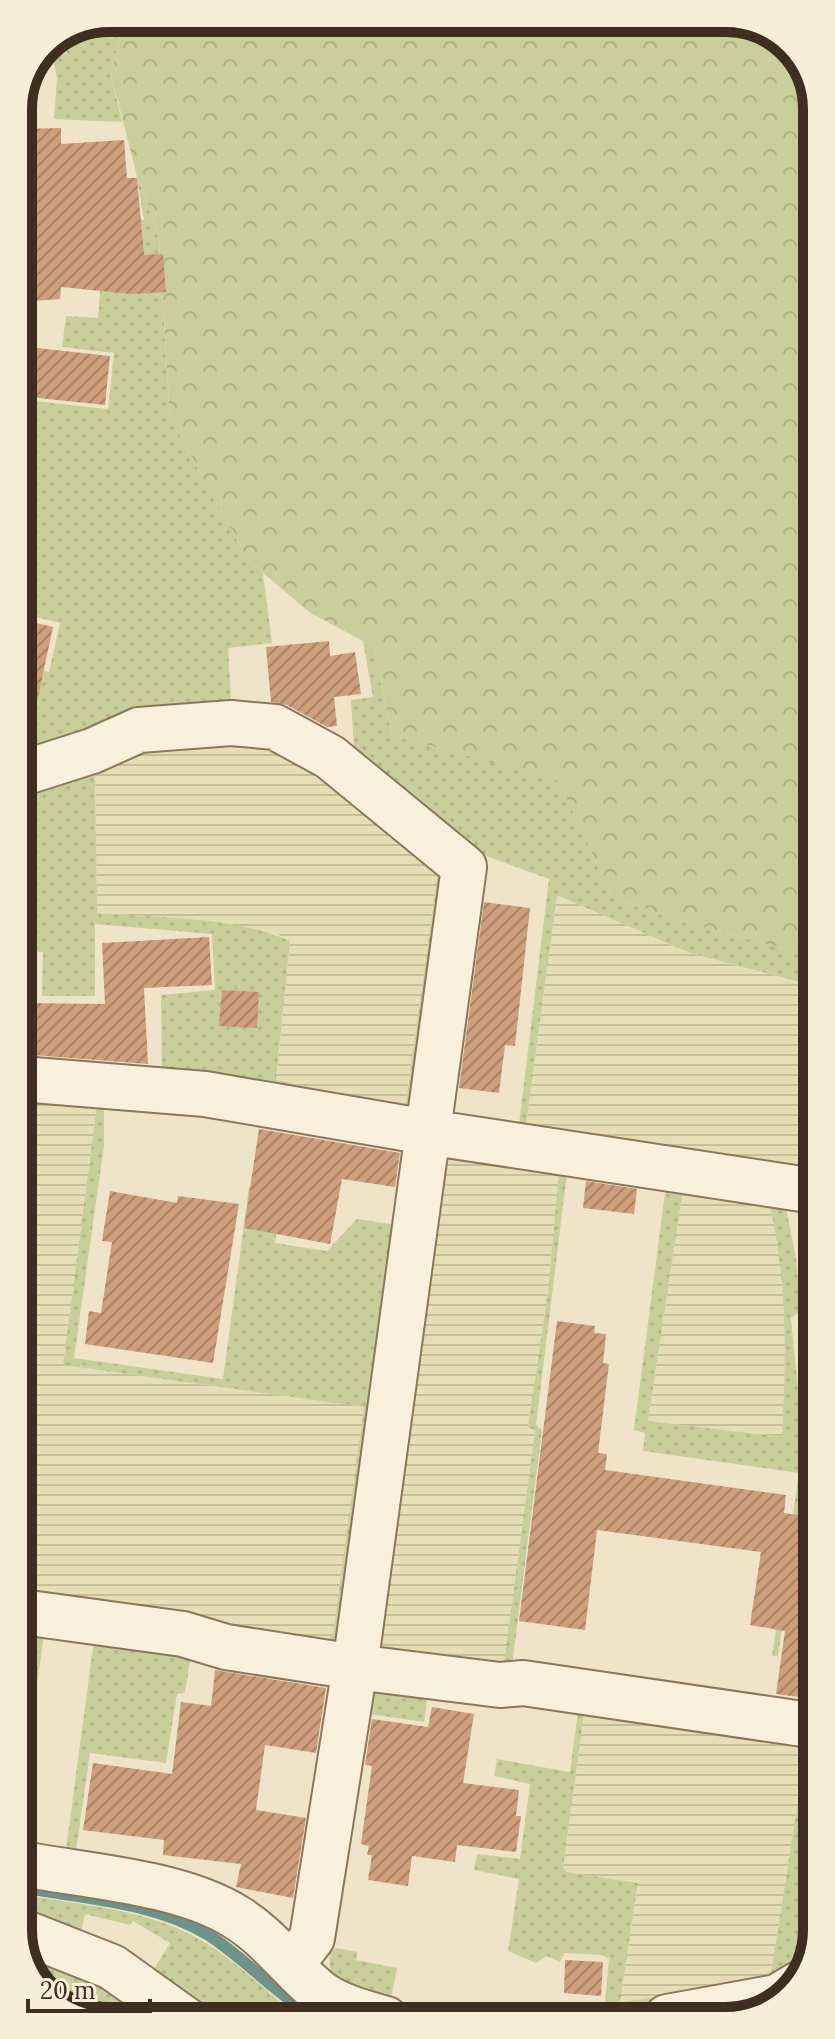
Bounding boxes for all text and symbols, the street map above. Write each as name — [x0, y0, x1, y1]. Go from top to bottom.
scale bar — [28, 1963, 150, 2013]
text: 20 m — [40, 1975, 96, 2006]

